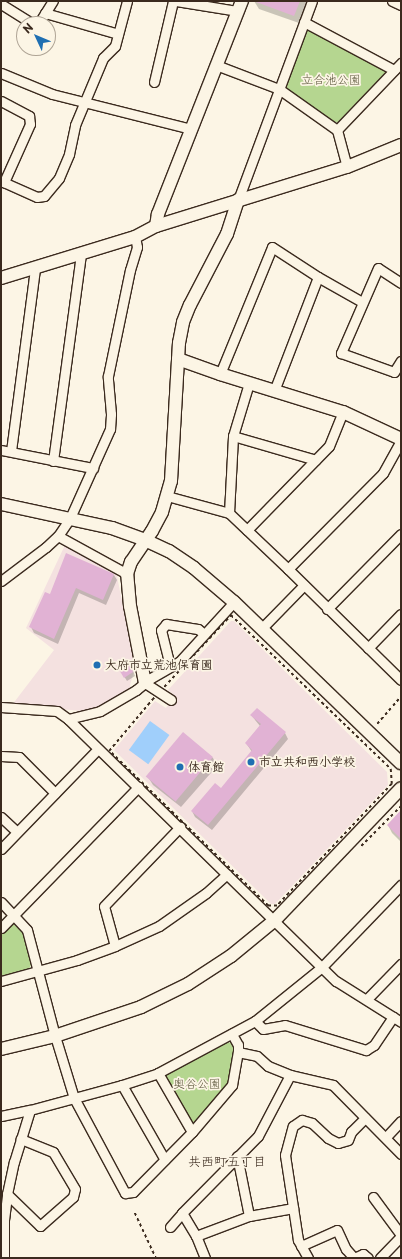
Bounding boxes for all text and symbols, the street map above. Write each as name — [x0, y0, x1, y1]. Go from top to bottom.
north arrow — [16, 16, 56, 56]
text: N — [19, 19, 37, 37]
park label: 立合池公園 — [301, 73, 361, 87]
place label: 大府市立荒池保育園 — [105, 658, 213, 672]
marker: 大府市立荒池保育園 — [92, 660, 102, 670]
place label: 市立共和西小学校 — [259, 755, 355, 769]
marker: 市立共和西小学校 — [246, 757, 256, 767]
place label: 体育館 — [188, 760, 224, 774]
marker: 体育館 — [175, 762, 185, 772]
park label: 奥谷公園 — [173, 1077, 221, 1091]
district label: 共西町五丁目 — [188, 1153, 266, 1169]

